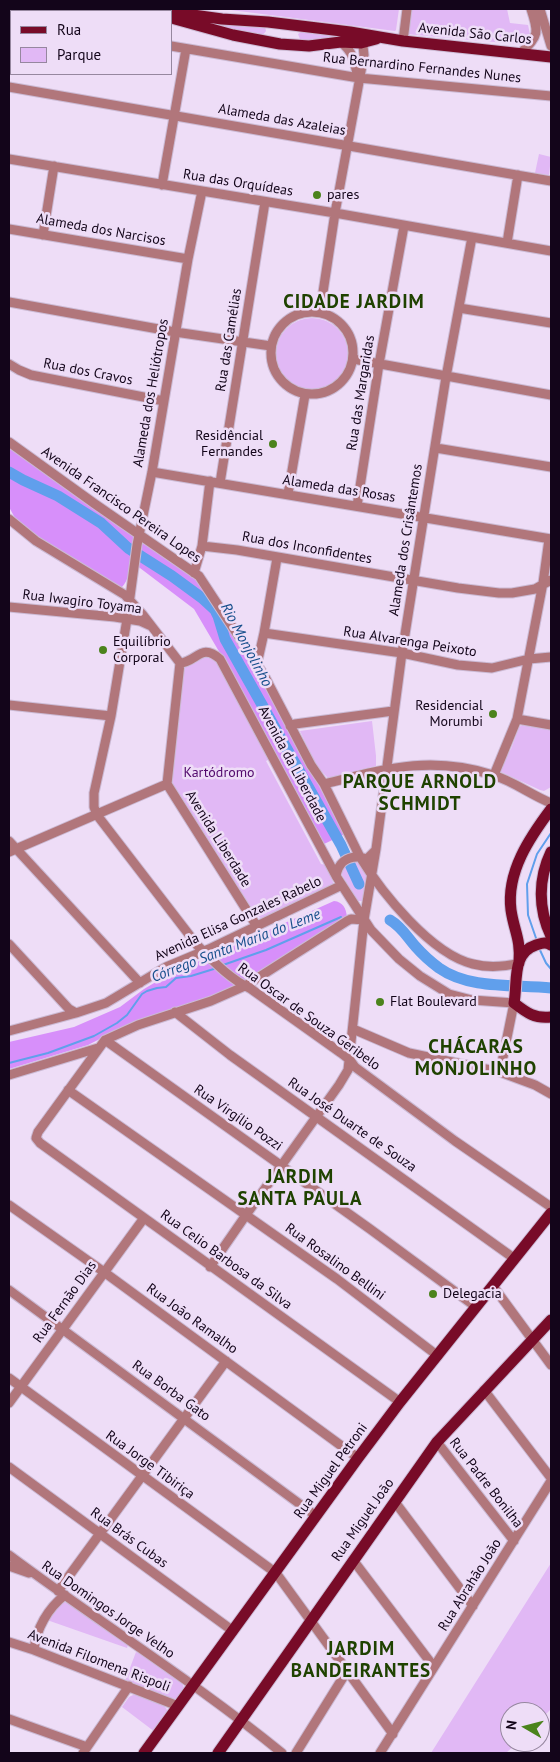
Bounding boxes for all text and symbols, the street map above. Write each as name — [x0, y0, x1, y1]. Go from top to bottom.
legend — [10, 10, 172, 75]
text: Rua — [57, 20, 81, 39]
street label: Avenida São Carlos — [418, 20, 532, 48]
text: Parque — [57, 45, 101, 64]
street label: Rua Bernardino Fernandes Nunes — [322, 49, 522, 87]
street label: Alameda das Azaleias — [217, 101, 347, 139]
street label: Rua das Orquídeas — [182, 166, 294, 200]
place label: pares — [327, 187, 359, 203]
marker: pares — [311, 189, 323, 201]
street label: Alameda dos Narcisos — [35, 210, 167, 250]
street label: Rua das Camélias — [213, 287, 245, 393]
district label: CIDADE JARDIM — [282, 292, 426, 314]
street label: Alameda dos Heliótropos — [130, 317, 172, 469]
street label: Rua das Margaridas — [344, 334, 378, 452]
street label: Rua dos Cravos — [42, 355, 134, 389]
place label: Residêncial Fernandes — [195, 428, 263, 461]
marker: Residêncial Fernandes — [267, 438, 279, 450]
street label: Avenida Francisco Pereira Lopes — [38, 443, 204, 567]
street label: Alameda dos Crisântemos — [386, 463, 426, 617]
street label: Alameda das Rosas — [281, 472, 397, 506]
street label: Rua dos Inconfidentes — [241, 528, 373, 568]
street label: Rua Iwagiro Toyama — [21, 586, 143, 618]
water label: Rio Monjolinho — [216, 600, 276, 690]
street label: Rua Alvarenga Peixoto — [342, 623, 478, 661]
place label: Equilíbrio Corporal — [113, 634, 171, 666]
marker: Equilíbrio Corporal — [97, 644, 109, 656]
place label: Residencial Morumbi — [415, 698, 483, 730]
street label: Avenida da Liberdade — [254, 703, 330, 825]
marker: Residencial Morumbi — [487, 708, 499, 720]
park label: Kartódromo — [183, 765, 255, 781]
district label: PARQUE ARNOLD SCHMIDT — [341, 772, 499, 816]
street label: Avenida Liberdade — [182, 788, 254, 890]
street label: Avenida Elisa Gonzales Rabelo — [152, 873, 324, 965]
water label: Córrego Santa Maria do Leme — [149, 905, 323, 987]
street label: Rua Oscar de Souza Geribelo — [235, 960, 383, 1074]
place label: Flat Boulevard — [390, 994, 477, 1010]
marker: Flat Boulevard — [374, 996, 386, 1008]
district label: CHÁCARAS MONJOLINHO — [414, 1037, 538, 1081]
street label: Rua José Duarte de Souza — [284, 1074, 420, 1176]
street label: Rua Virgílio Pozzi — [191, 1081, 285, 1155]
district label: JARDIM SANTA PAULA — [236, 1167, 364, 1211]
street label: Rua Celio Barbosa da Silva — [157, 1207, 295, 1313]
street label: Rua Rosalino Bellini — [282, 1220, 388, 1304]
street label: Rua Fernão Dias — [30, 1258, 100, 1346]
street label: Rua João Ramalho — [143, 1280, 241, 1358]
place label: Delegacia — [443, 1286, 502, 1302]
marker: Delegacia — [427, 1288, 439, 1300]
street label: Rua Borba Gato — [129, 1357, 213, 1425]
street label: Rua Miguel Petroni — [291, 1420, 371, 1522]
street label: Rua Jorge Tibiriça — [102, 1427, 198, 1503]
street label: Rua Padre Bonilha — [446, 1435, 526, 1531]
street label: Rua Miguel João — [328, 1475, 398, 1565]
street label: Rua Brás Cubas — [87, 1504, 171, 1572]
street label: Rua Abrahão João — [435, 1536, 505, 1634]
street label: Rua Domingos Jorge Velho — [38, 1558, 178, 1662]
street label: Avenida Filomena Rispoli — [25, 1626, 173, 1696]
district label: JARDIM BANDEIRANTES — [289, 1639, 433, 1683]
north arrow — [500, 1702, 550, 1752]
text: N — [502, 1719, 521, 1731]

